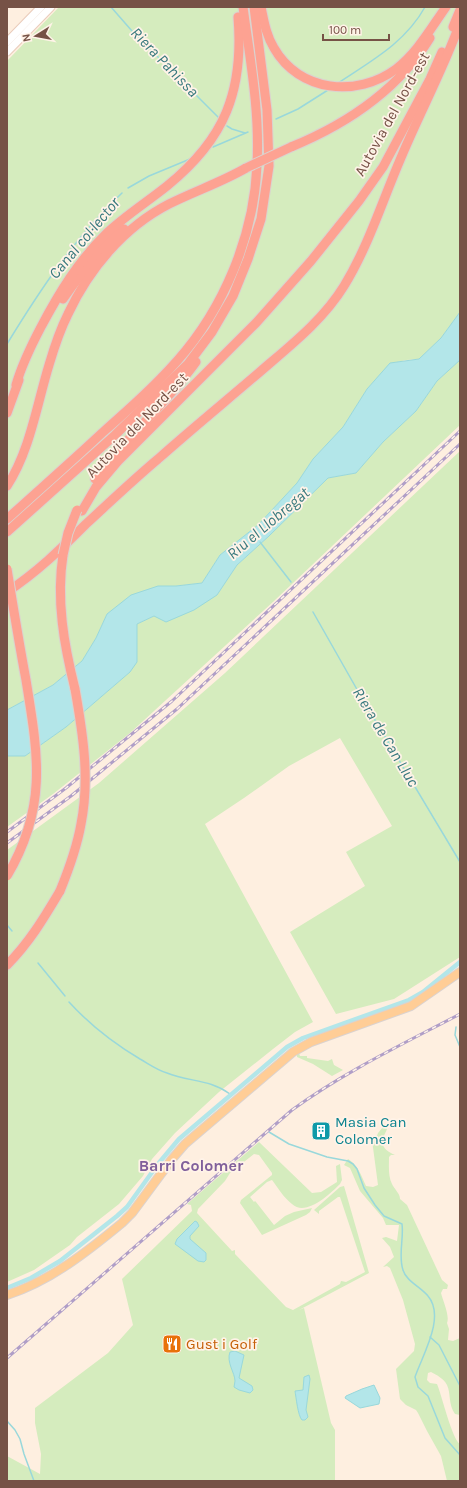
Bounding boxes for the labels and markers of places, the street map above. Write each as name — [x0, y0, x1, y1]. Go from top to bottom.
place label: Masia Can Colomer — [335, 1113, 407, 1148]
building icon: Masia Can Colomer — [310, 1120, 332, 1142]
restaurant icon: Gust i Golf — [161, 1333, 183, 1355]
place label: Gust i Golf — [186, 1335, 258, 1353]

